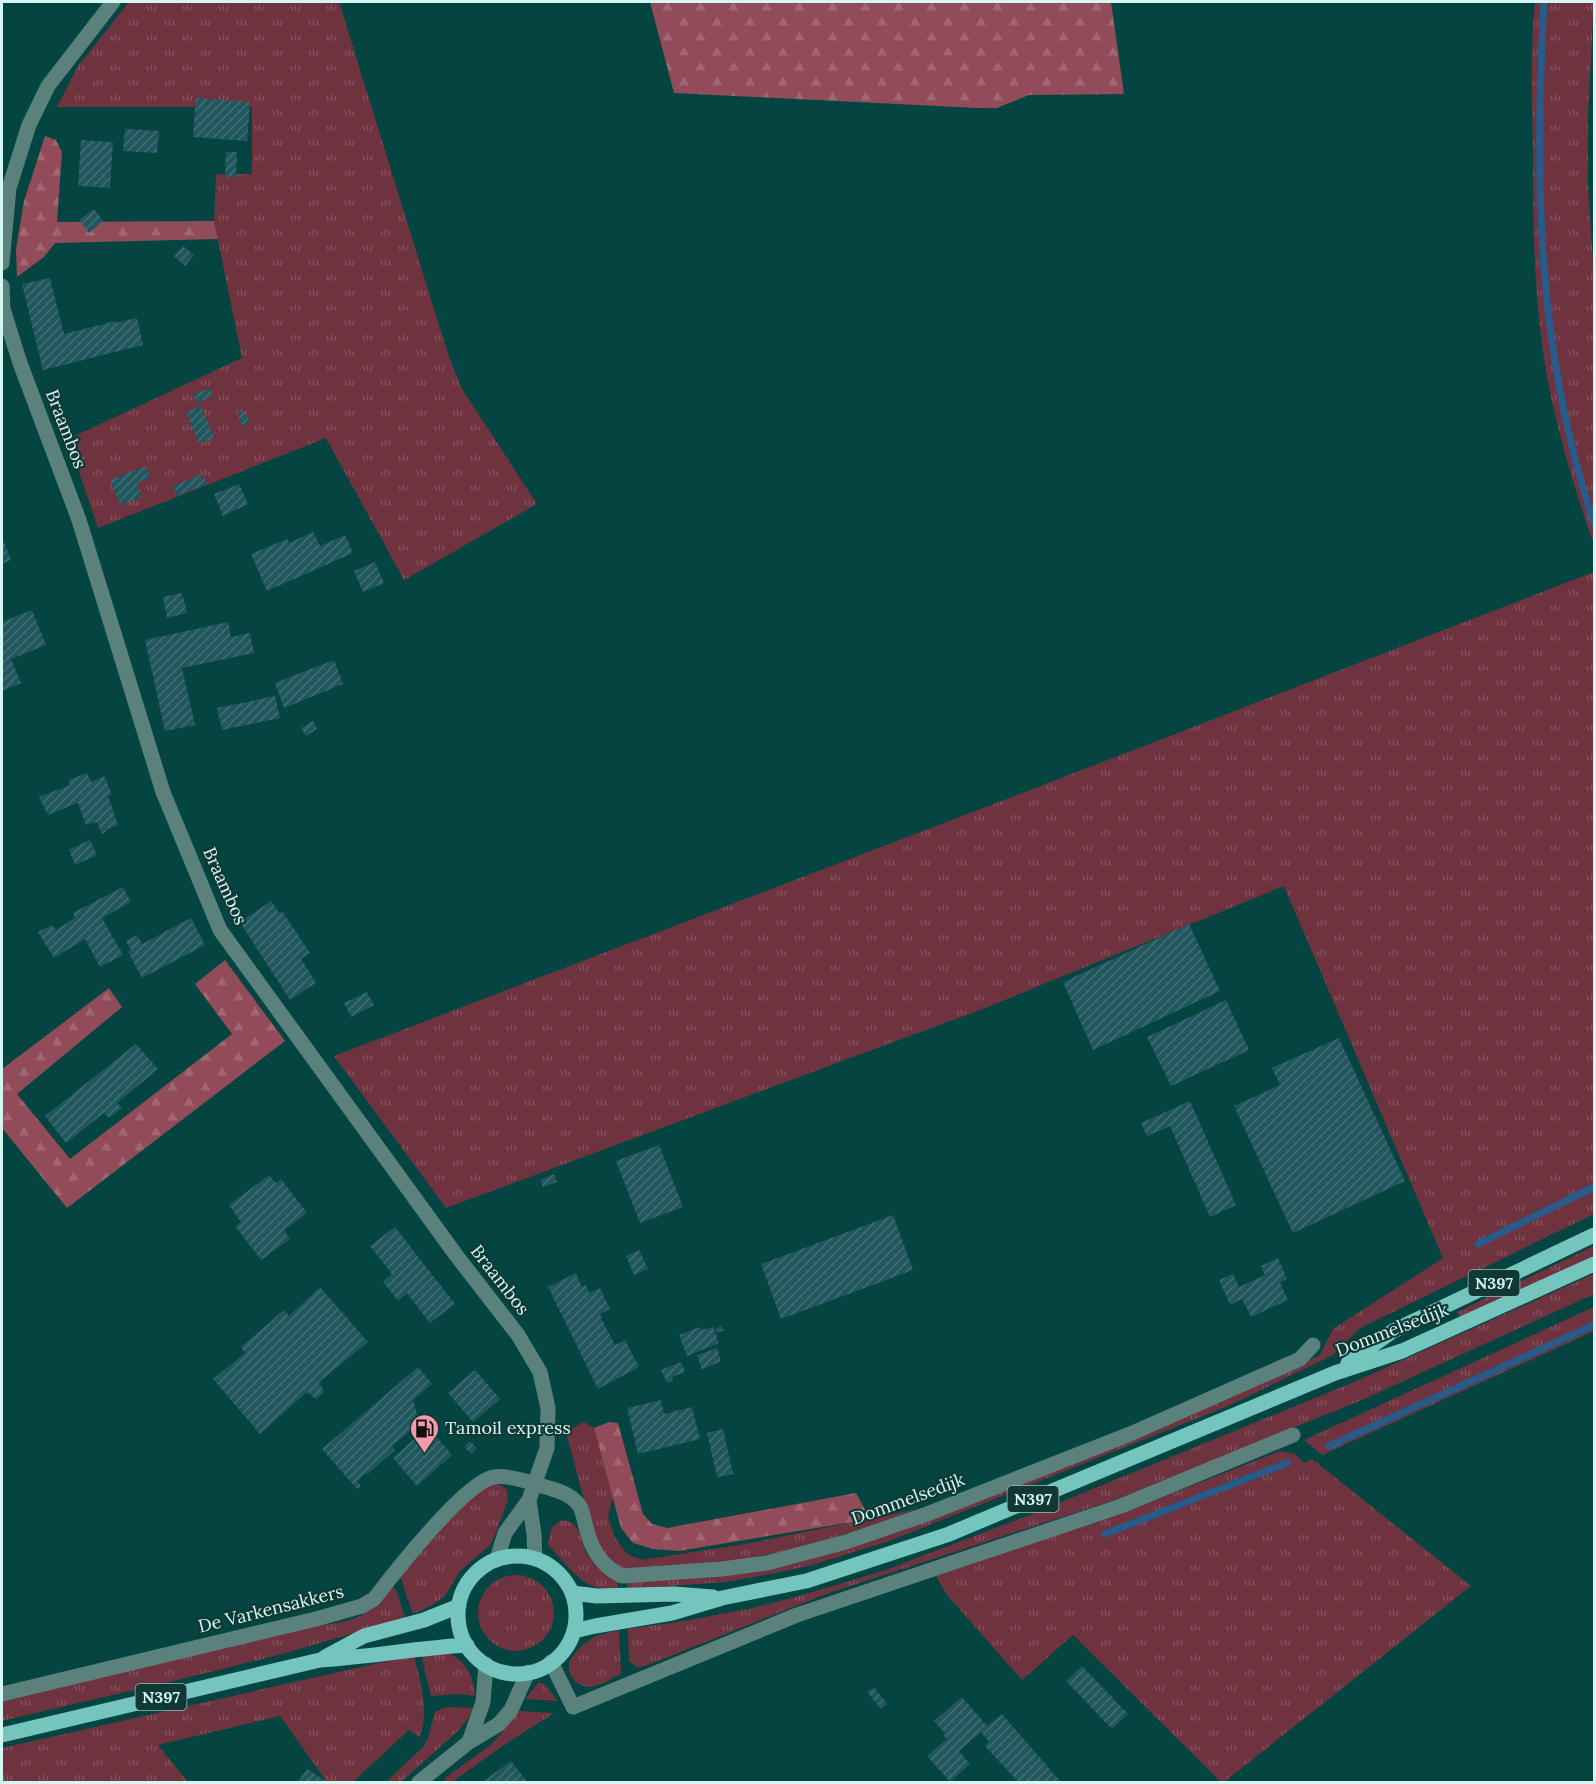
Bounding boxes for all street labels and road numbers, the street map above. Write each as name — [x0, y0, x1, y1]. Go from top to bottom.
street label: Braambos — [41, 386, 92, 472]
street label: Braambos — [198, 843, 253, 928]
street label: Braambos — [466, 1240, 535, 1319]
road number: N397 — [1468, 1270, 1520, 1296]
street label: Dommelsedijk — [1332, 1297, 1452, 1362]
street label: Dommelsedijk — [848, 1467, 968, 1530]
road number: N397 — [1008, 1486, 1058, 1512]
street label: De Varkensakkers — [196, 1579, 346, 1638]
road number: N397 — [136, 1684, 186, 1710]

